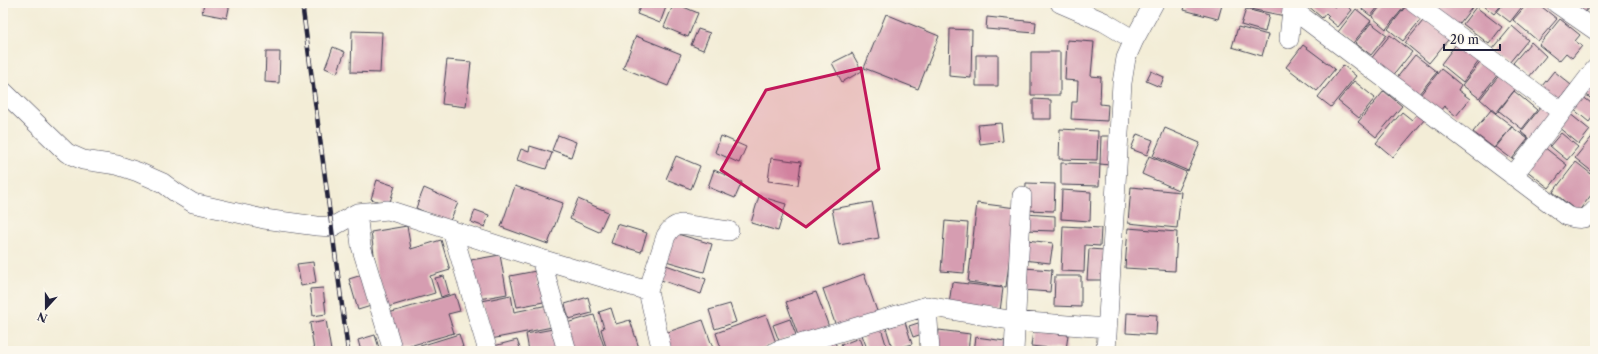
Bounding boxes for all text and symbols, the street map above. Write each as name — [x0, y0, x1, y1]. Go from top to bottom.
scale bar — [1444, 26, 1500, 52]
text: 20 m — [1450, 32, 1479, 47]
north arrow — [26, 288, 66, 328]
text: N — [35, 309, 49, 326]

